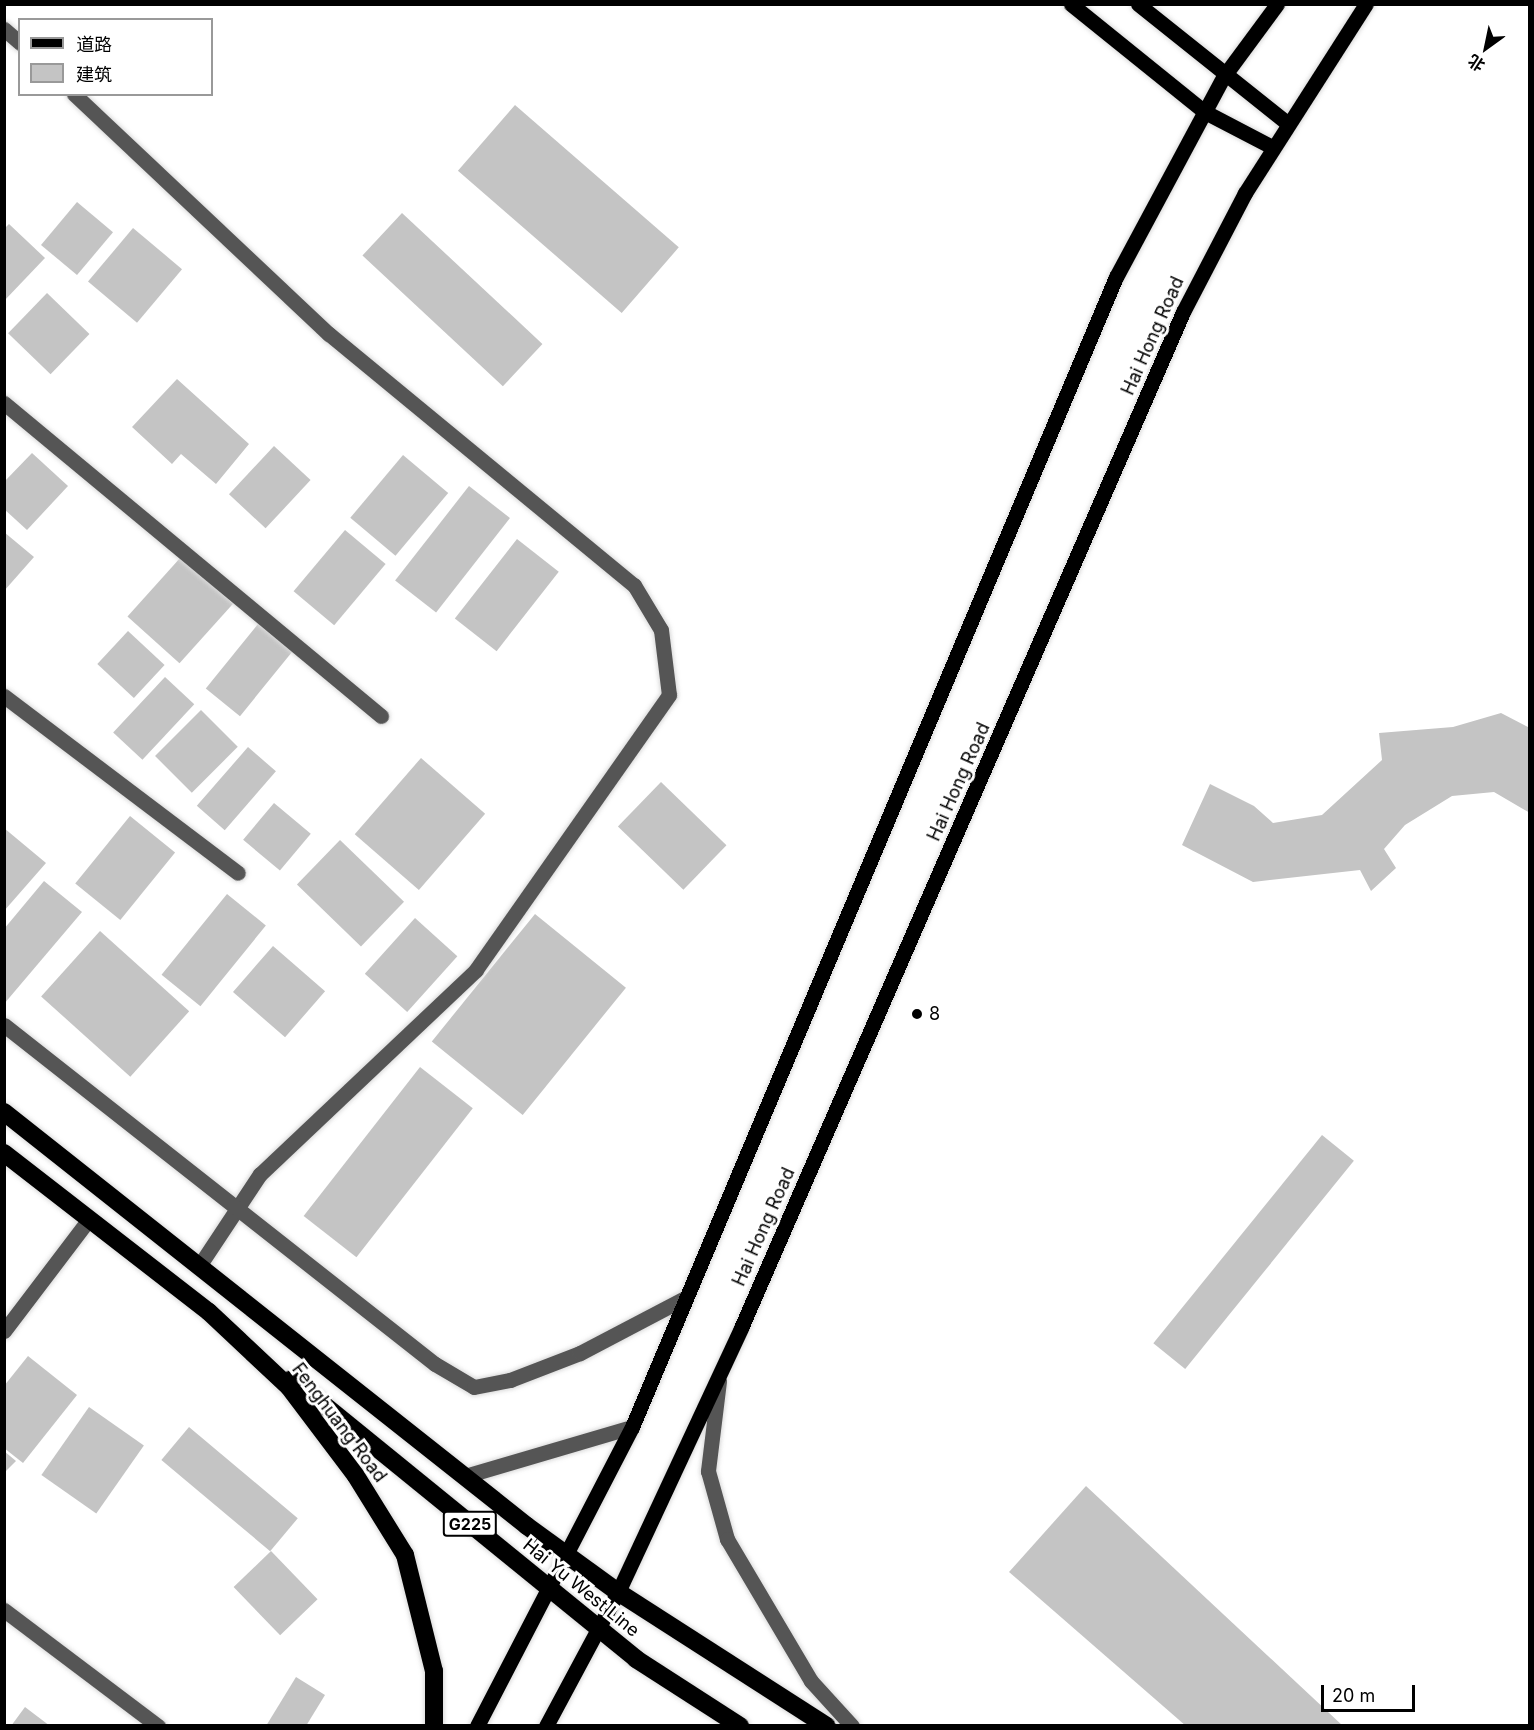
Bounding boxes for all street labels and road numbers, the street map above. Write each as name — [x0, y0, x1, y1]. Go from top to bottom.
street label: Hai Hong Road — [1117, 273, 1189, 399]
street label: Hai Hong Road — [923, 719, 995, 845]
street label: Hai Hong Road — [728, 1164, 800, 1290]
street label: Fenghuang Road — [287, 1359, 391, 1487]
road number: G225 — [442, 1511, 498, 1537]
street label: Hai Yu West Line — [518, 1534, 644, 1642]

